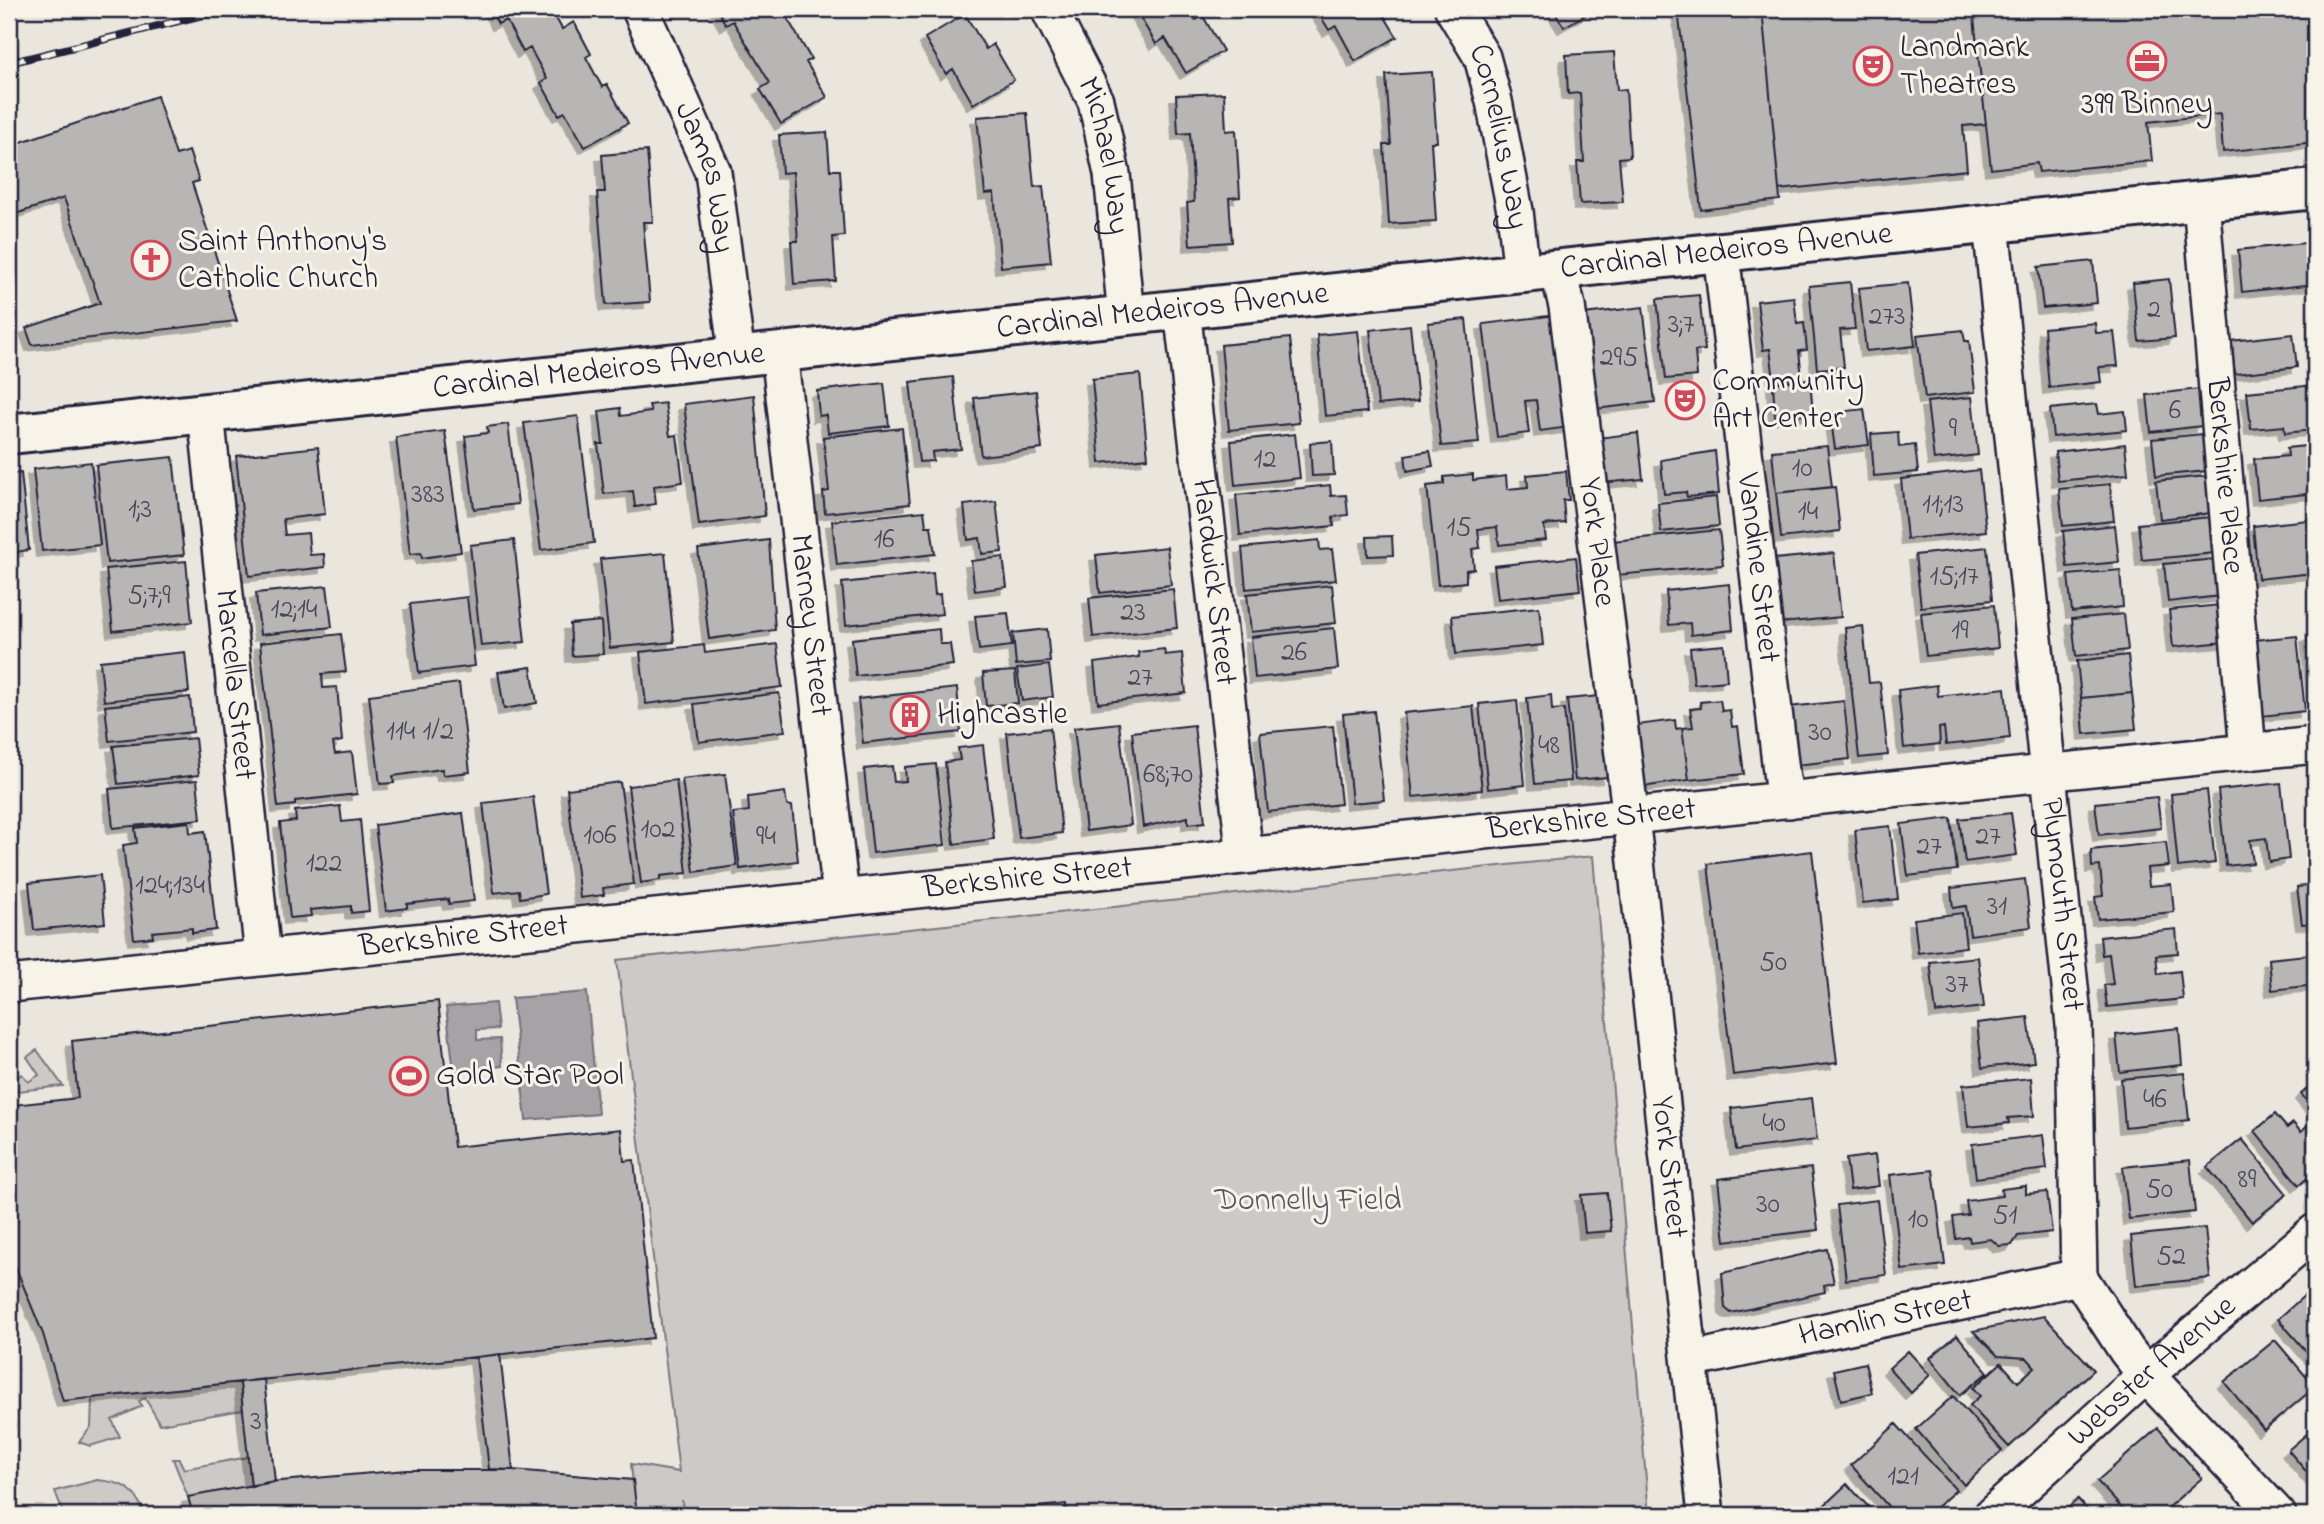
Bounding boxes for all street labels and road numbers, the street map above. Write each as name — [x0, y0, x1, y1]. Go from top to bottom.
street label: Cornelius Way — [1456, 35, 1540, 232]
street label: Michael Way — [1064, 69, 1141, 237]
street label: James Way — [661, 94, 747, 256]
street label: Cardinal Medeiros Avenue — [1558, 210, 1895, 293]
street label: Cardinal Medeiros Avenue — [994, 270, 1331, 352]
street label: Cardinal Medeiros Avenue — [430, 330, 768, 412]
street label: Berkshire Place — [2193, 375, 2256, 577]
street label: Vandine Street — [1723, 469, 1792, 666]
street label: York Place — [1565, 475, 1628, 610]
street label: Hardwick Street — [1178, 476, 1249, 688]
street label: Marney Street — [776, 532, 844, 719]
street label: Marcella Street — [201, 587, 268, 783]
street label: Berkshire Street — [1484, 786, 1699, 854]
street label: Plymouth Street — [2027, 795, 2096, 1014]
street label: Berkshire Street — [920, 844, 1135, 913]
street label: Berkshire Street — [356, 903, 571, 971]
street label: York Street — [1638, 1093, 1700, 1241]
street label: Hamlin Street — [1794, 1277, 1977, 1360]
street label: Webster Avenue — [2057, 1284, 2248, 1459]

